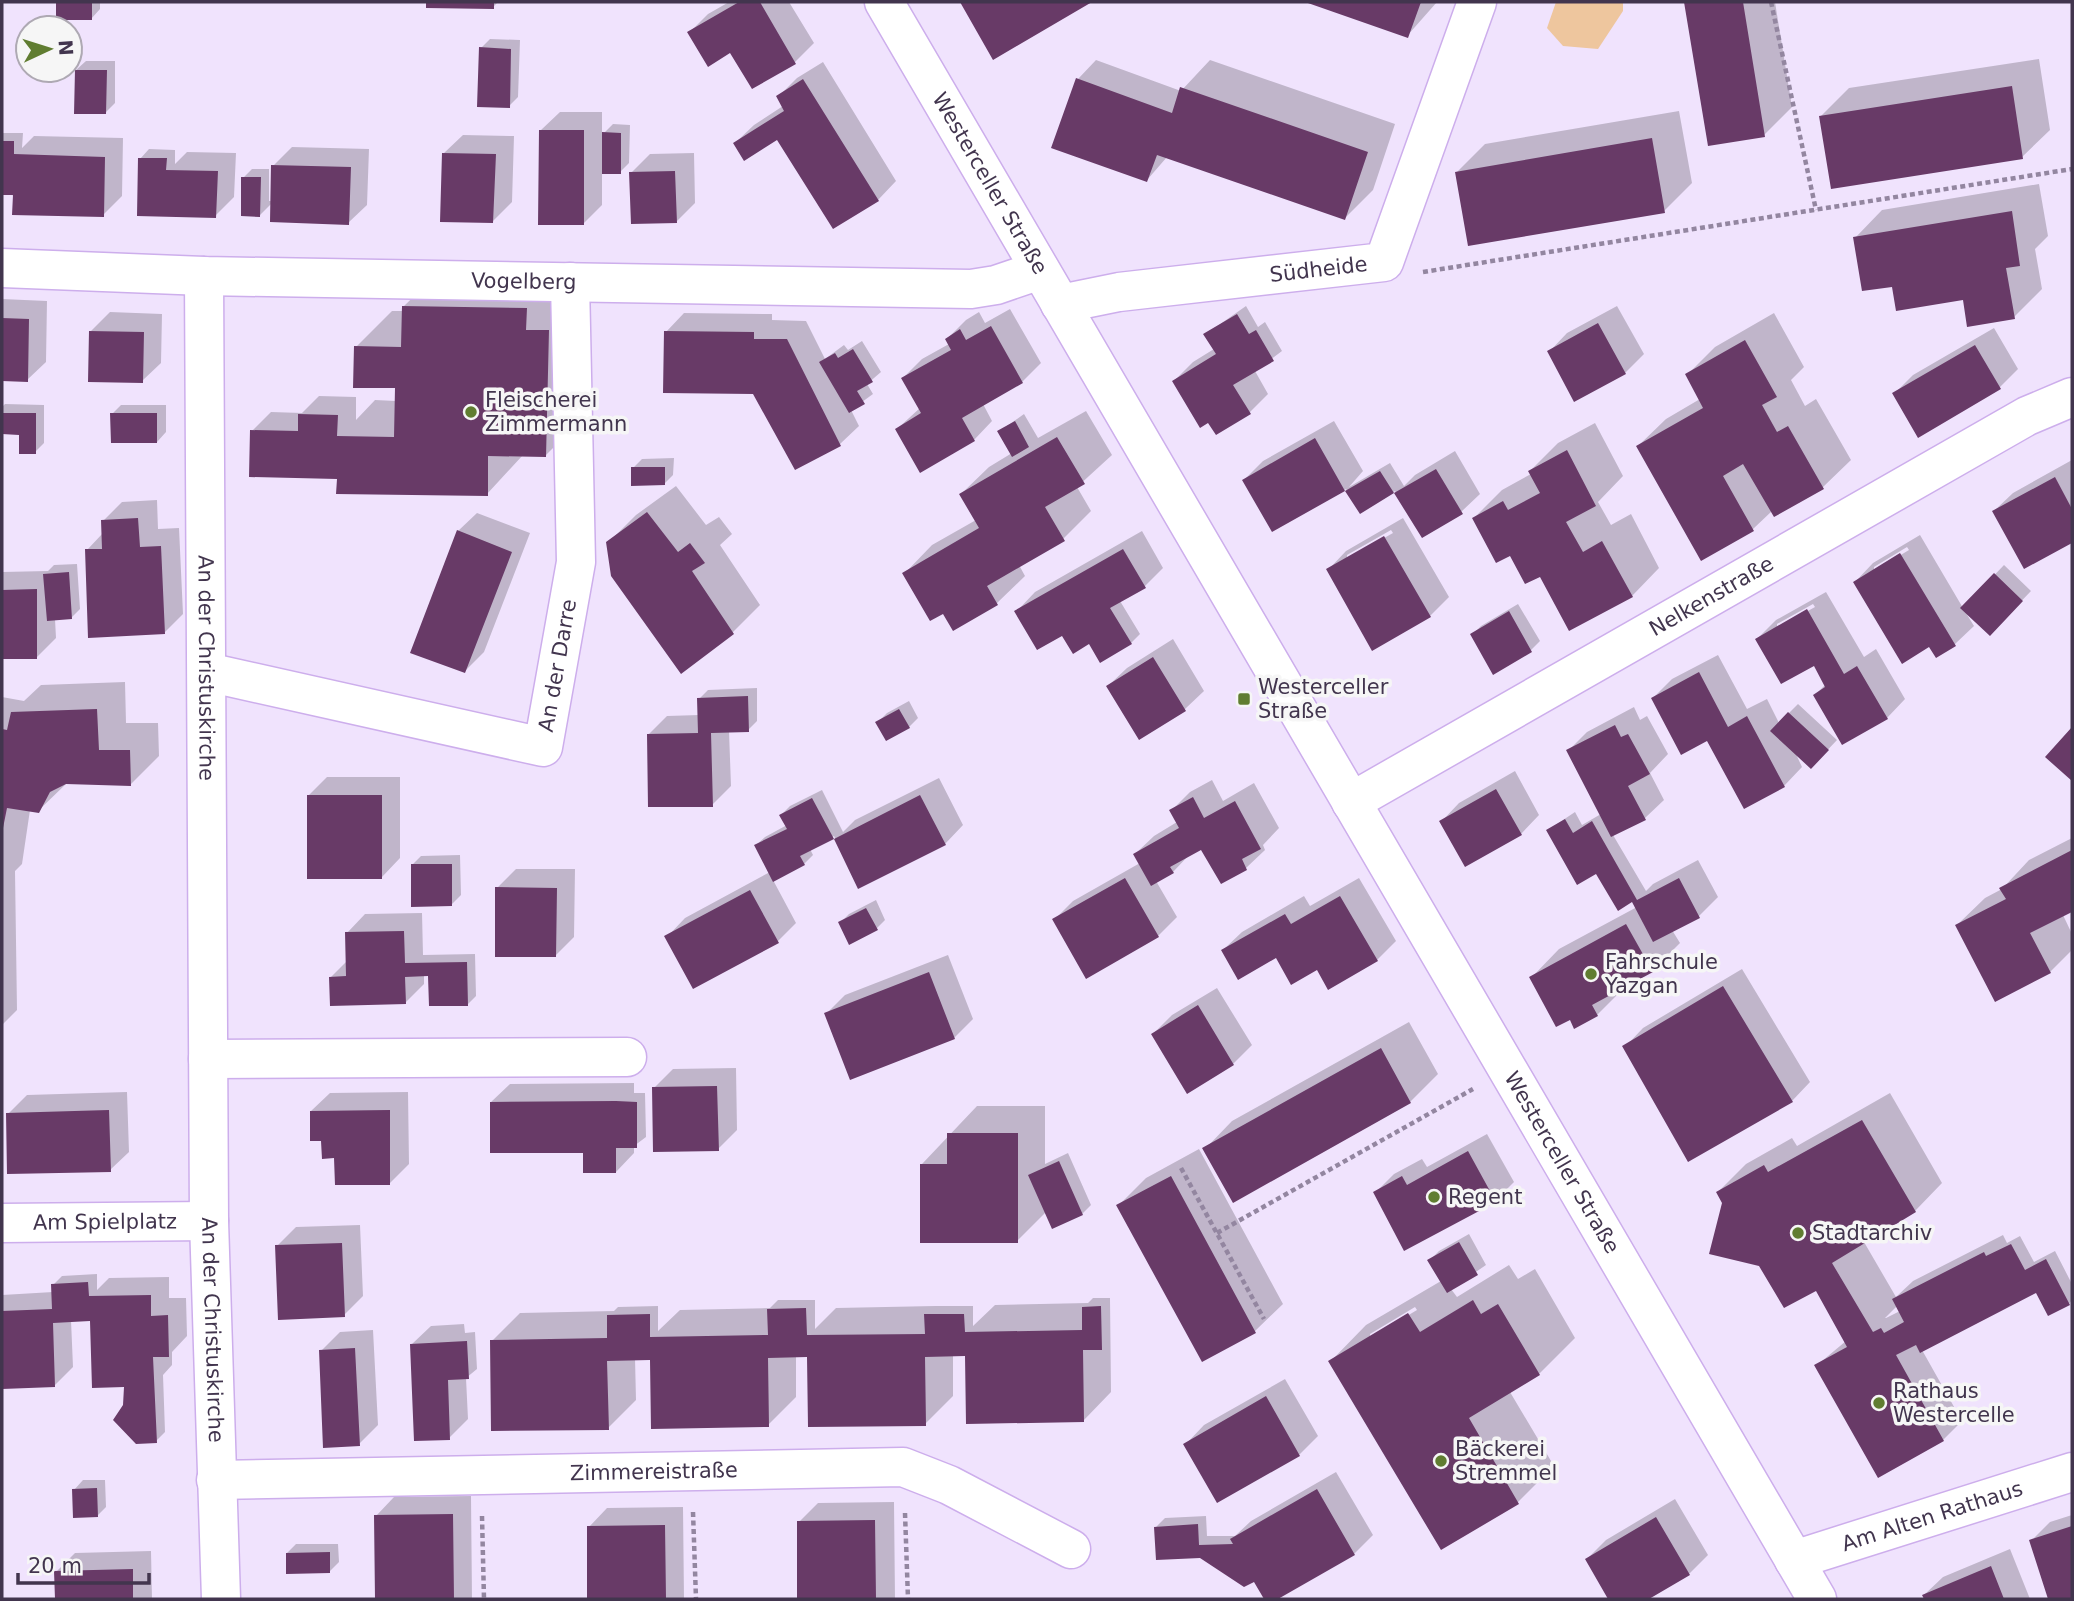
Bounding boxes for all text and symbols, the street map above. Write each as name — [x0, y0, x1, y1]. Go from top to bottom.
north arrow — [14, 14, 84, 84]
text: N — [54, 39, 77, 57]
street label: Westerceller Straße — [928, 88, 1052, 278]
street label: Südheide — [1268, 252, 1369, 287]
street label: Vogelberg — [471, 269, 577, 294]
place label: Fleischerei Zimmermann — [485, 388, 627, 436]
marker: Fleischerei Zimmermann — [463, 404, 479, 420]
street label: Nelkenstraße — [1645, 551, 1778, 641]
street label: An der Christuskirche — [193, 555, 219, 781]
street label: An der Darre — [534, 597, 581, 734]
place label: Westerceller Straße — [1258, 675, 1389, 723]
marker: Westerceller Straße — [1236, 691, 1252, 707]
place label: Fahrschule Yazgan — [1604, 950, 1718, 998]
marker: Fahrschule Yazgan — [1583, 966, 1599, 982]
street label: Westerceller Straße — [1500, 1067, 1624, 1258]
place label: Regent — [1448, 1185, 1522, 1209]
marker: Regent — [1426, 1189, 1442, 1205]
street label: Am Spielplatz — [33, 1209, 177, 1235]
street label: An der Christuskirche — [197, 1217, 228, 1443]
place label: Stadtarchiv — [1812, 1221, 1932, 1245]
marker: Stadtarchiv — [1790, 1225, 1806, 1241]
place label: Rathaus Westercelle — [1893, 1379, 2015, 1427]
marker: Rathaus Westercelle — [1871, 1395, 1887, 1411]
place label: Bäckerei Stremmel — [1455, 1437, 1557, 1485]
marker: Bäckerei Stremmel — [1433, 1453, 1449, 1469]
street label: Zimmereistraße — [570, 1458, 738, 1485]
street label: Am Alten Rathaus — [1839, 1476, 2026, 1556]
scale bar — [18, 1542, 149, 1586]
text: 20 m — [28, 1554, 82, 1578]

